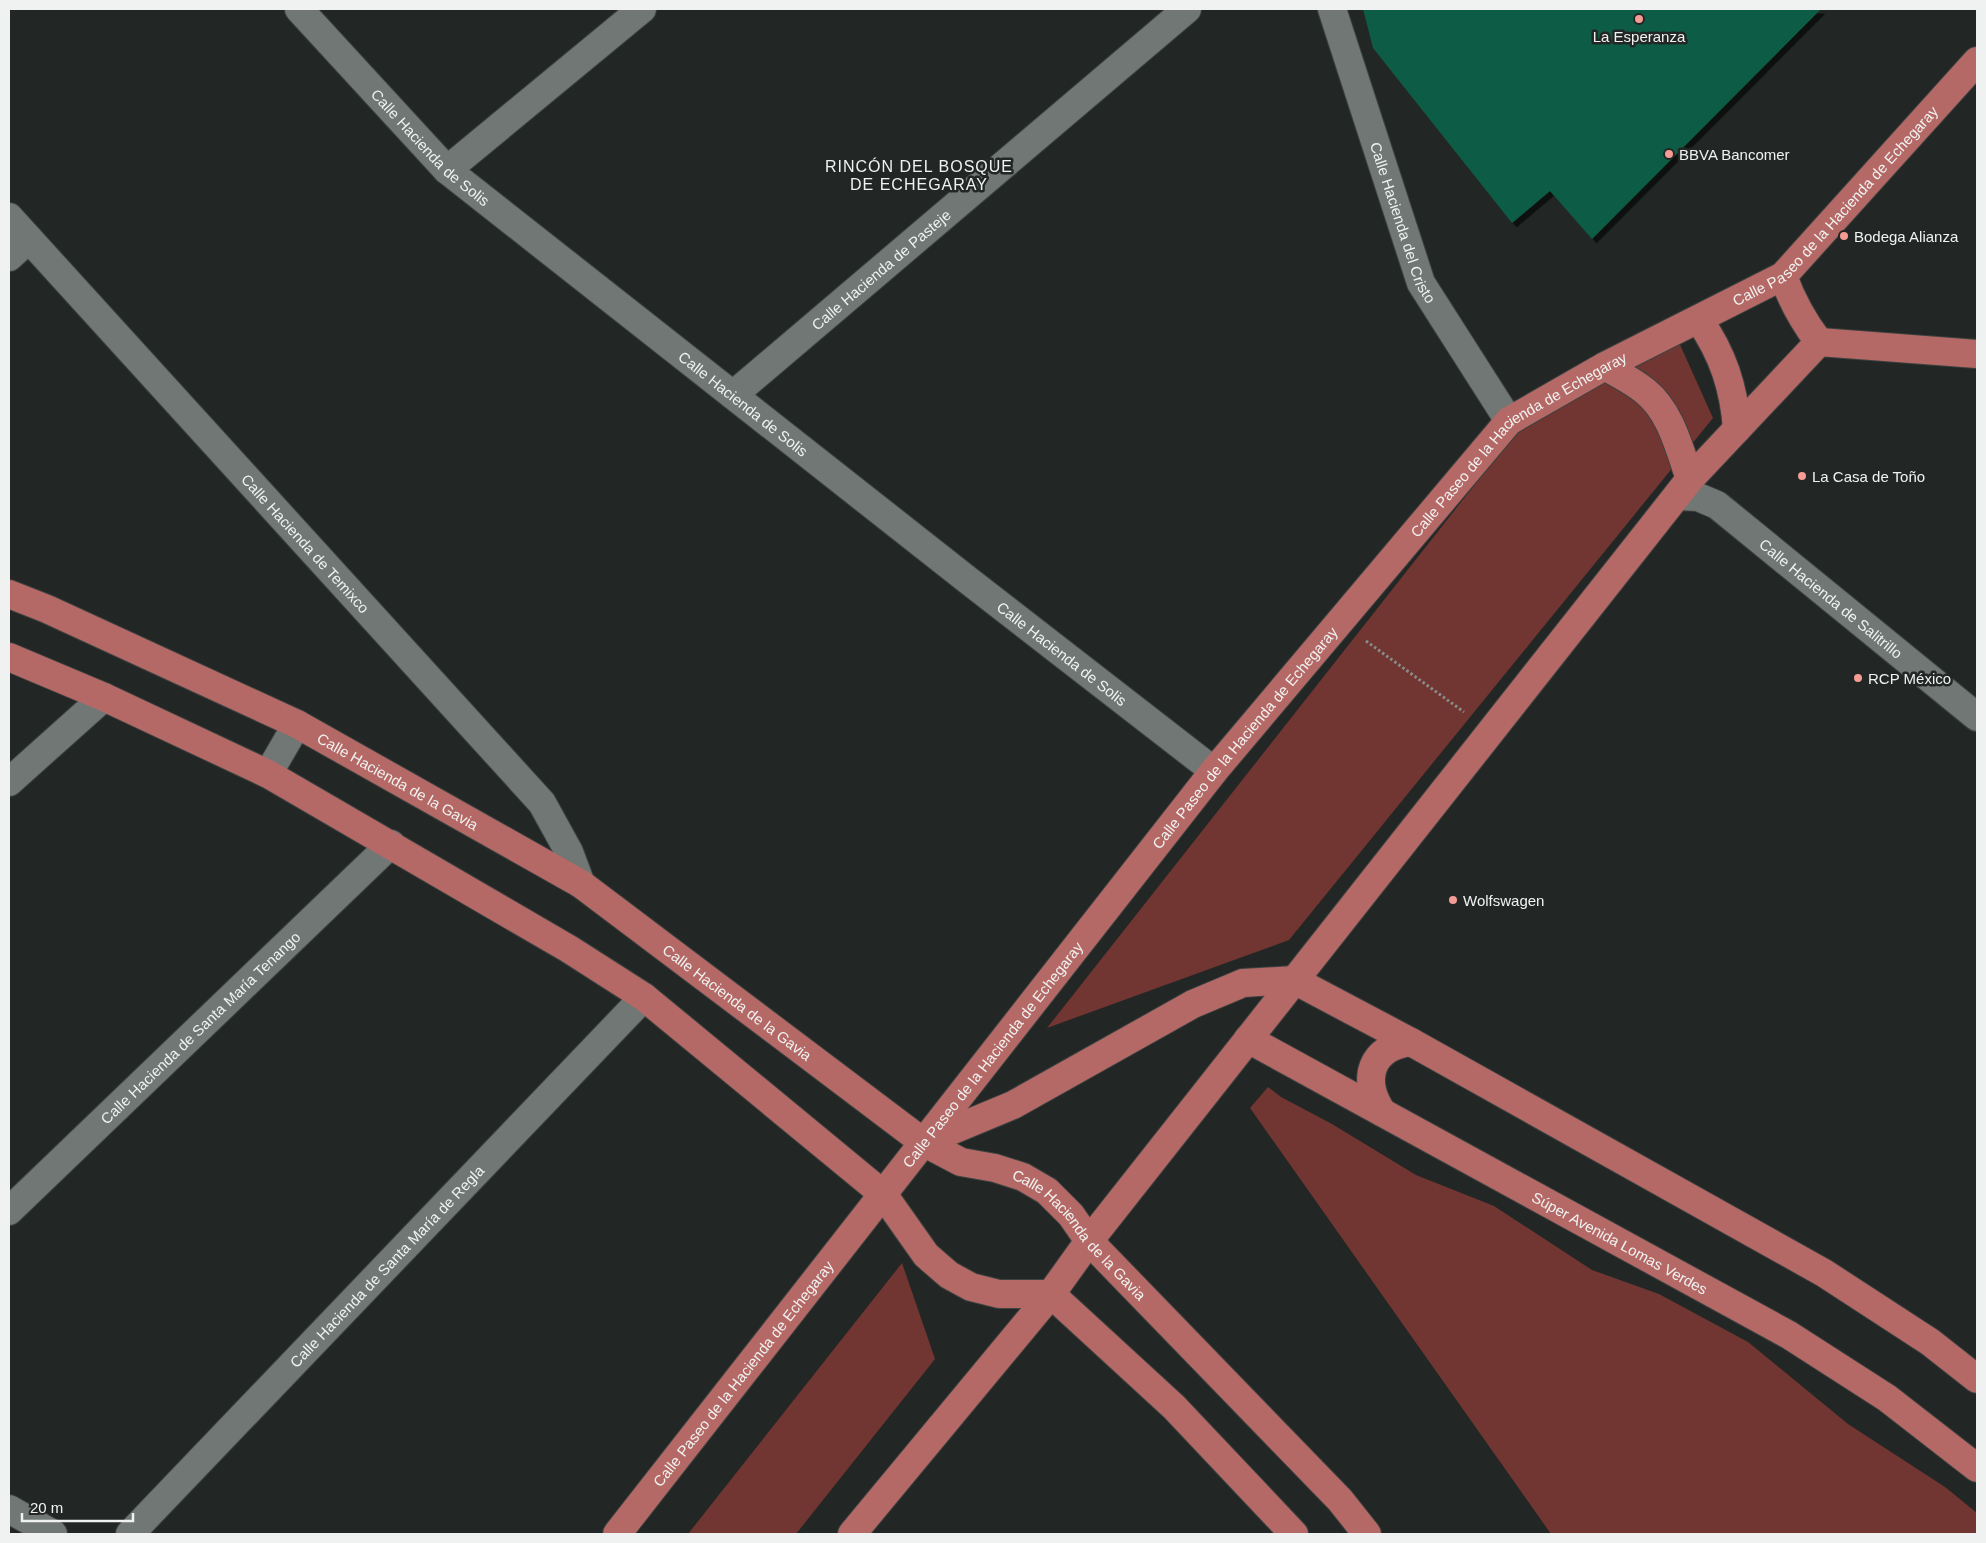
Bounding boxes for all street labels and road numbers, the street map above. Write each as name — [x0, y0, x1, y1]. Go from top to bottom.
street label: Calle Hacienda de Solis — [368, 85, 493, 209]
street label: Calle Paseo de la Hacienda de Echegaray — [1730, 102, 1941, 309]
street label: Calle Hacienda del Cristo — [1367, 140, 1440, 306]
street label: Calle Hacienda de Pasteje — [808, 206, 954, 333]
street label: Calle Hacienda de Solis — [676, 347, 811, 459]
street label: Calle Paseo de la Hacienda de Echegaray — [1407, 348, 1630, 540]
street label: Calle Hacienda de Temixco — [238, 470, 373, 616]
street label: Calle Hacienda de Salitrillo — [1756, 535, 1906, 661]
street label: Calle Hacienda de Solis — [994, 598, 1130, 709]
street label: Calle Paseo de la Hacienda de Echegaray — [1148, 623, 1341, 852]
street label: Calle Hacienda de la Gavia — [315, 729, 482, 833]
street label: Calle Hacienda de Santa María Tenango — [97, 928, 303, 1127]
street label: Calle Paseo de la Hacienda de Echegaray — [899, 938, 1086, 1171]
street label: Calle Hacienda de la Gavia — [660, 940, 816, 1064]
street label: Calle Hacienda de Santa María de Regla — [286, 1161, 487, 1370]
street label: Calle Hacienda de la Gavia — [1011, 1166, 1150, 1304]
street label: Súper Avenida Lomas Verdes — [1529, 1188, 1711, 1297]
street label: Calle Paseo de la Hacienda de Echegaray — [649, 1257, 837, 1490]

